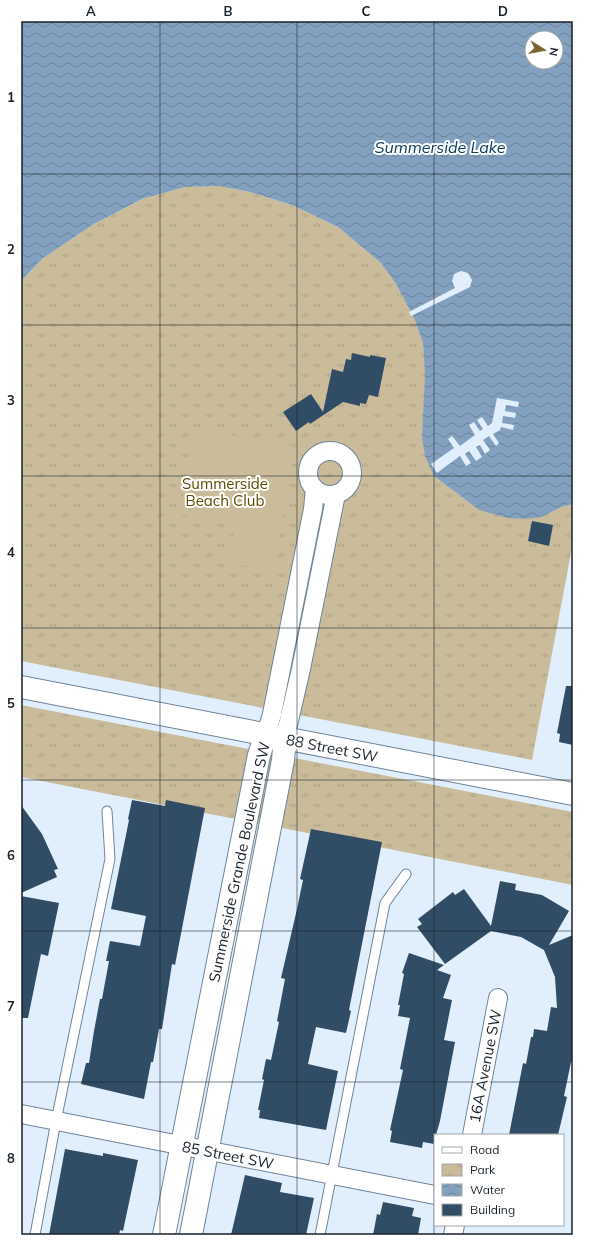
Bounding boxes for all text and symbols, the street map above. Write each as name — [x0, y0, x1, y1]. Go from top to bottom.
text: A — [86, 3, 96, 19]
text: B — [224, 3, 233, 19]
text: C — [362, 3, 371, 19]
text: D — [498, 3, 508, 19]
north arrow — [524, 30, 564, 70]
text: N — [546, 46, 561, 57]
text: 1 — [7, 89, 15, 105]
water label: Summerside Lake — [374, 137, 506, 157]
text: 2 — [7, 241, 15, 257]
text: 3 — [7, 392, 15, 408]
park label: Summerside Beach Club — [182, 474, 268, 510]
text: 4 — [7, 544, 15, 560]
text: 5 — [7, 695, 15, 711]
street label: 88 Street SW — [284, 730, 380, 766]
street label: Summerside Grande Boulevard SW — [204, 740, 274, 984]
text: 6 — [7, 847, 15, 863]
text: 7 — [7, 998, 15, 1014]
street label: 16A Avenue SW — [465, 1007, 505, 1124]
legend — [434, 1134, 564, 1226]
street label: 85 Street SW — [180, 1137, 276, 1173]
text: Road — [470, 1142, 499, 1157]
text: 8 — [7, 1150, 15, 1166]
text: Park — [470, 1162, 496, 1177]
text: Water — [470, 1182, 506, 1197]
text: Building — [470, 1202, 515, 1217]

